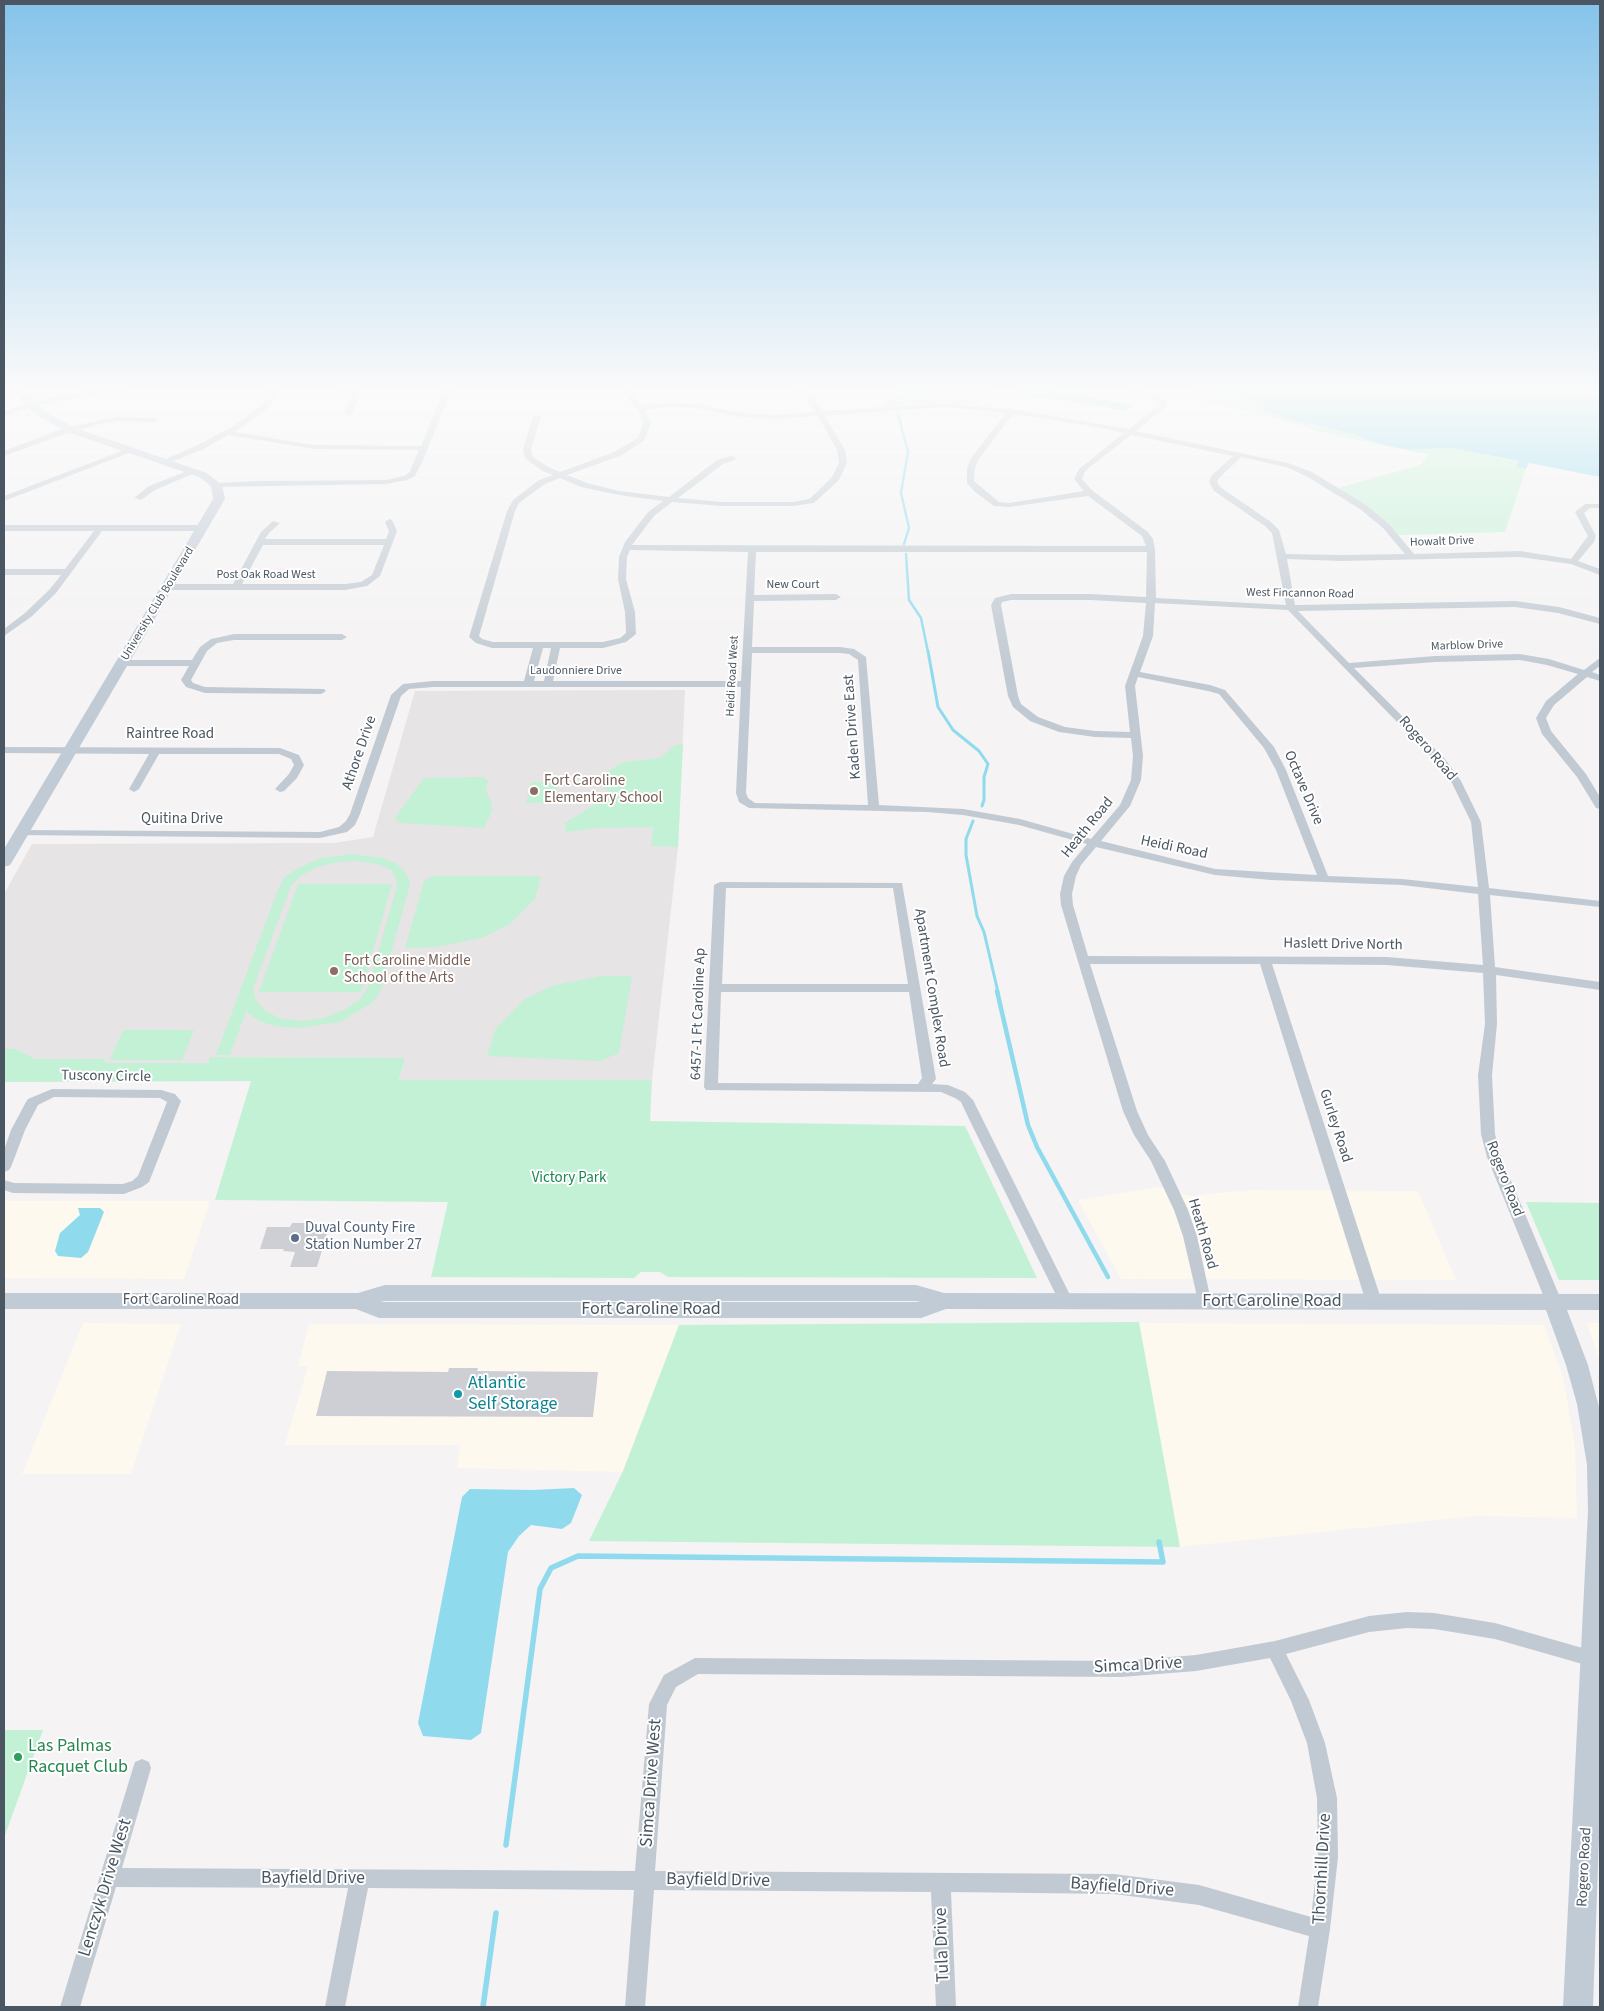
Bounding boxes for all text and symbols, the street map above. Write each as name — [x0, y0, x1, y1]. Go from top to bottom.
street label: Howalt Drive — [1410, 534, 1474, 550]
street label: University Club Boulevard — [118, 545, 198, 663]
street label: Post Oak Road West — [217, 568, 315, 582]
street label: New Court — [767, 578, 819, 592]
street label: West Fincannon Road — [1246, 586, 1354, 602]
street label: Heidi Road West — [724, 635, 742, 717]
street label: Marblow Drive — [1431, 638, 1503, 654]
street label: Laudonniere Drive — [530, 664, 622, 678]
street label: Kaden Drive East — [840, 674, 866, 780]
street label: Rogero Road — [1394, 713, 1460, 785]
street label: Athore Drive — [339, 714, 381, 792]
street label: Raintree Road — [126, 726, 214, 744]
street label: Octave Drive — [1279, 748, 1327, 828]
place label: Fort Caroline Elementary School — [544, 773, 662, 808]
marker: Fort Caroline Elementary School — [528, 785, 540, 797]
street label: Heath Road — [1058, 794, 1118, 862]
street label: Quitina Drive — [141, 811, 223, 829]
street label: Heidi Road — [1139, 832, 1209, 864]
street label: Apartment Complex Road — [910, 907, 952, 1069]
street label: Haslett Drive North — [1283, 935, 1403, 955]
street label: 6457-1 Ft Caroline Ap — [688, 948, 710, 1080]
place label: Fort Caroline Middle School of the Arts — [344, 953, 471, 988]
marker: Fort Caroline Middle School of the Arts — [328, 965, 340, 977]
street label: Tuscony Circle — [61, 1067, 151, 1087]
street label: Gurley Road — [1315, 1087, 1355, 1165]
street label: Rogero Road — [1481, 1139, 1527, 1219]
park label: Victory Park — [532, 1170, 606, 1188]
street label: Heath Road — [1183, 1197, 1221, 1271]
place label: Duval County Fire Station Number 27 — [305, 1220, 422, 1255]
marker: Duval County Fire Station Number 27 — [289, 1232, 301, 1244]
street label: Fort Caroline Road — [1202, 1291, 1342, 1313]
street label: Fort Caroline Road — [123, 1292, 239, 1310]
street label: Fort Caroline Road — [581, 1299, 721, 1321]
place label: Atlantic Self Storage — [468, 1373, 557, 1416]
marker: Atlantic Self Storage — [452, 1388, 464, 1400]
street label: Simca Drive — [1093, 1653, 1183, 1679]
street label: Simca Drive West — [637, 1718, 667, 1848]
place label: Las Palmas Racquet Club — [28, 1736, 128, 1778]
marker: Las Palmas Racquet Club — [12, 1751, 24, 1763]
street label: Thornhill Drive — [1309, 1813, 1337, 1925]
street label: Lenczyk Drive West — [75, 1816, 137, 1960]
street label: Rogero Road — [1574, 1827, 1596, 1907]
street label: Bayfield Drive — [261, 1868, 365, 1890]
street label: Bayfield Drive — [666, 1869, 770, 1893]
street label: Bayfield Drive — [1069, 1874, 1175, 1902]
street label: Tula Drive — [931, 1907, 955, 1983]

